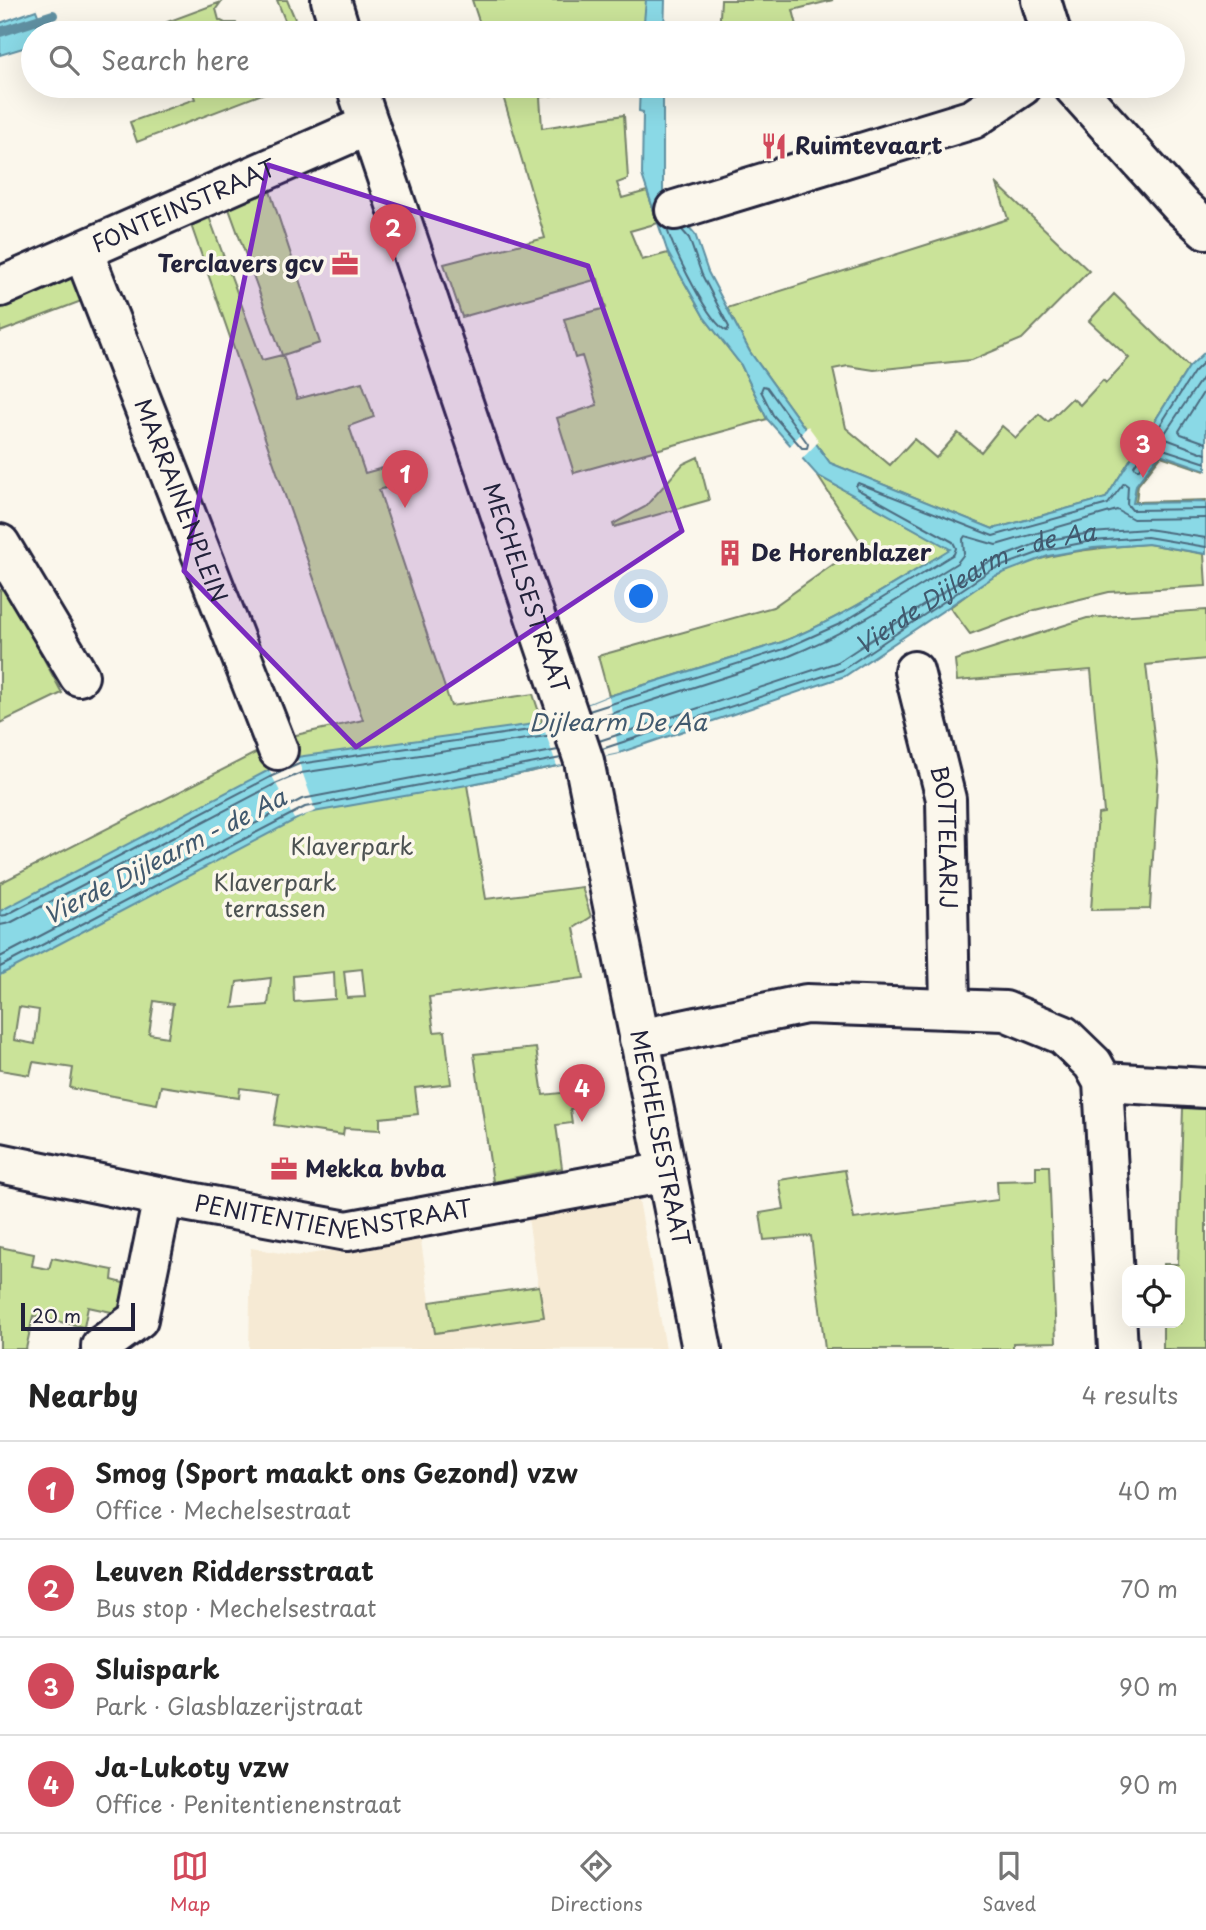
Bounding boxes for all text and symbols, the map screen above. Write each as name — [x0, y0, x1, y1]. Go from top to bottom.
search box — [21, 21, 1185, 98]
text: Search here — [101, 40, 250, 79]
icon: search — [45, 41, 83, 79]
place label: Ruimtevaart — [795, 127, 942, 162]
restaurant icon: Ruimtevaart — [759, 131, 789, 161]
street label: FONTEINSTRAAT — [86, 149, 282, 261]
pin: 2 — [370, 204, 416, 262]
place label: Terclavers gcv — [158, 245, 324, 280]
office icon: Terclavers gcv — [330, 249, 360, 279]
street label: MARRAINENPLEIN — [126, 393, 238, 607]
pin: 3 — [1120, 420, 1166, 478]
pin: 1 — [382, 450, 428, 508]
street label: MECHELSESTRAAT — [475, 478, 579, 698]
water label: Vierde Dijlearm - de Aa — [847, 512, 1099, 662]
place label: De Horenblazer — [751, 534, 932, 569]
building icon: De Horenblazer — [715, 538, 745, 568]
your location — [624, 579, 658, 613]
water label: Dijlearm De Aa — [529, 703, 708, 739]
street label: BOTTELARIJ — [922, 761, 967, 909]
water label: Vierde Dijlearm - de Aa — [36, 778, 293, 932]
park label: Klaverpark — [291, 828, 413, 863]
park label: Klaverpark terrassen — [214, 864, 336, 925]
street label: MECHELSESTRAAT — [622, 1026, 700, 1249]
pin: 4 — [559, 1064, 605, 1122]
place label: Mekka bvba — [305, 1150, 446, 1185]
office icon: Mekka bvba — [269, 1154, 299, 1184]
street label: PENITENTIENENSTRAAT — [192, 1184, 475, 1247]
map controls — [1122, 1265, 1185, 1328]
button: locate — [1122, 1265, 1185, 1328]
scale bar — [21, 1300, 135, 1332]
text: 20 m — [32, 1301, 81, 1329]
text: Nearby — [28, 1372, 138, 1417]
text: 4 results — [1082, 1377, 1178, 1412]
text: Smog (Sport maakt ons Gezond) vzw — [95, 1453, 578, 1492]
text: 1 — [46, 1473, 57, 1508]
text: 40 m — [1118, 1473, 1178, 1508]
text: Office · Mechelsestraat — [95, 1492, 351, 1527]
text: Leuven Riddersstraat — [95, 1551, 374, 1590]
text: 2 — [43, 1571, 59, 1606]
text: 70 m — [1120, 1571, 1178, 1606]
text: Bus stop · Mechelsestraat — [95, 1590, 376, 1625]
text: Sluispark — [95, 1649, 220, 1688]
text: 3 — [43, 1669, 59, 1704]
text: 90 m — [1119, 1669, 1178, 1704]
text: Park · Glasblazerijstraat — [95, 1688, 363, 1723]
text: Ja-Lukoty vzw — [95, 1747, 289, 1786]
text: 4 — [43, 1767, 59, 1802]
text: 90 m — [1119, 1767, 1178, 1802]
text: Office · Penitentienenstraat — [95, 1786, 401, 1821]
tab: Map — [170, 1847, 210, 1917]
tab: Directions — [550, 1847, 643, 1917]
tab: Saved — [982, 1847, 1036, 1917]

